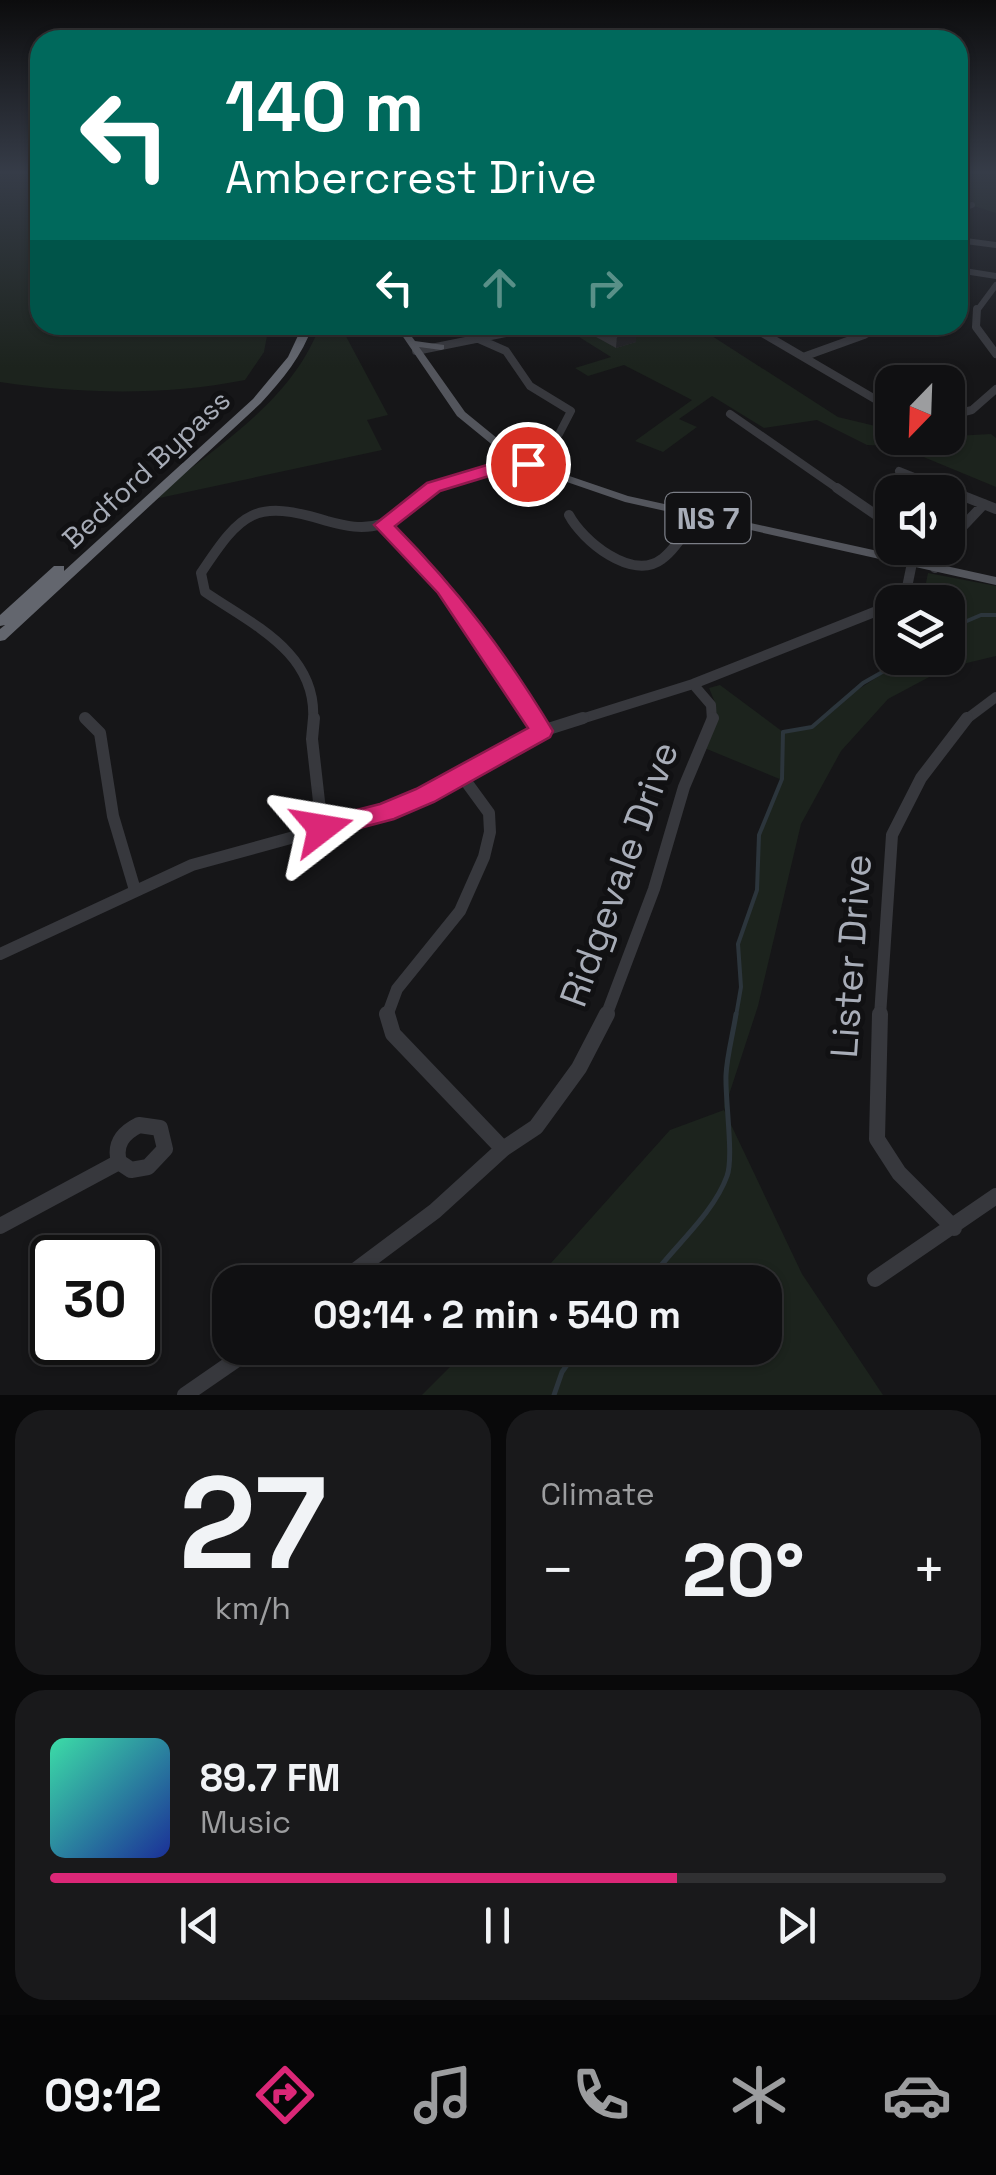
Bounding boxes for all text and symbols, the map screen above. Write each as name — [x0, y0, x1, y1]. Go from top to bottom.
text: 140 m — [225, 62, 424, 151]
icon: left — [60, 70, 190, 200]
text: Ambercrest Drive — [225, 149, 597, 206]
icon: left — [367, 260, 422, 315]
icon: ahead — [472, 260, 527, 315]
icon: right — [577, 260, 632, 315]
north arrow — [875, 365, 965, 455]
map controls — [875, 365, 965, 675]
street label: Bedford Bypass — [55, 382, 237, 556]
pin — [486, 422, 571, 507]
icon: arrive — [501, 437, 556, 492]
button: sound — [875, 475, 965, 565]
road number: NS 7 — [666, 493, 750, 543]
button: layers — [875, 585, 965, 675]
street label: Ridgevale Drive — [549, 735, 689, 1013]
position arrow — [270, 776, 374, 880]
street label: Lister Drive — [820, 853, 882, 1059]
speed limit sign: 30 — [30, 1235, 160, 1365]
text: 09:14 · 2 min · 540 m — [313, 1291, 681, 1339]
text: 27 — [179, 1440, 327, 1606]
text: Climate — [541, 1474, 655, 1514]
text: 20° — [682, 1522, 805, 1618]
text: − — [541, 1535, 575, 1605]
text: + — [912, 1535, 946, 1605]
text: km/h — [215, 1588, 291, 1628]
text: 89.7 FM — [200, 1754, 340, 1802]
text: Music — [200, 1802, 291, 1842]
icon: previous — [172, 1898, 227, 1953]
icon: pause — [470, 1898, 525, 1953]
icon: next — [769, 1898, 824, 1953]
icon: directions — [250, 2060, 320, 2130]
icon: music — [408, 2060, 478, 2130]
icon: phone — [566, 2060, 636, 2130]
icon: climate — [724, 2060, 794, 2130]
icon: car — [882, 2060, 952, 2130]
text: 09:12 — [44, 2067, 161, 2124]

